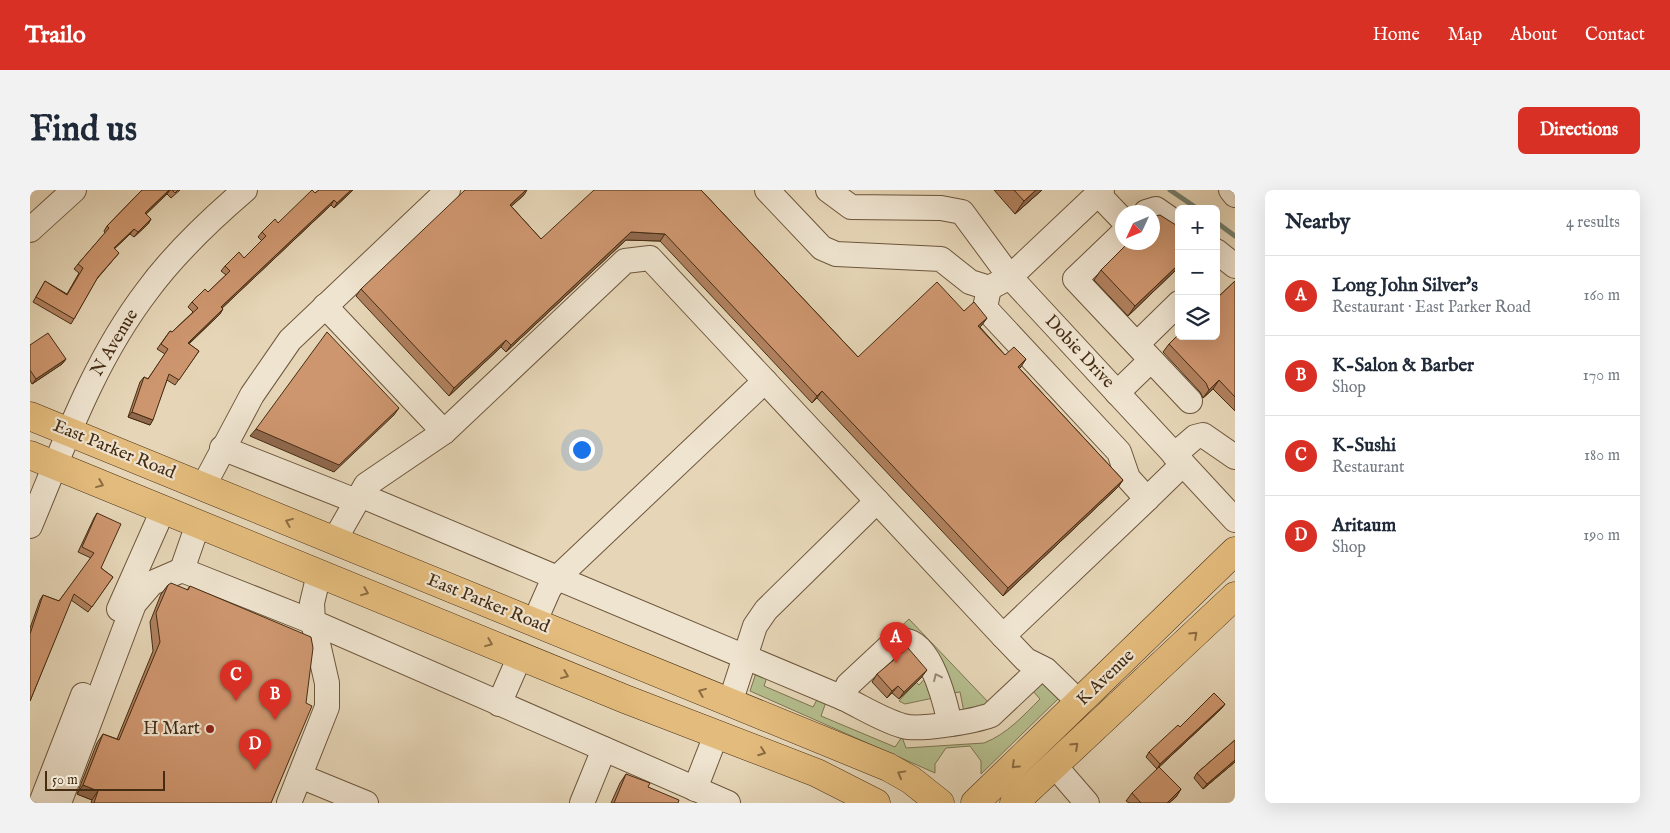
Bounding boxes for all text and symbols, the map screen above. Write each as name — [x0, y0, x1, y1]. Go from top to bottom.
text: Trailo — [25, 20, 86, 51]
text: Home — [1373, 24, 1420, 47]
text: Map — [1448, 24, 1482, 47]
text: About — [1510, 24, 1557, 47]
text: Contact — [1585, 24, 1645, 47]
button: Directions — [1518, 107, 1640, 154]
text: Find us — [30, 108, 137, 153]
north arrow — [1115, 205, 1160, 250]
map controls — [1175, 205, 1220, 340]
button: + — [1175, 205, 1220, 250]
text: Nearby — [1285, 209, 1350, 236]
text: 4 results — [1566, 213, 1620, 233]
button: − — [1175, 250, 1220, 295]
text: Long John Silver's — [1332, 274, 1478, 298]
text: A — [1296, 286, 1306, 306]
text: 160 m — [1584, 286, 1620, 306]
button: layers — [1175, 295, 1220, 340]
text: Restaurant · East Parker Road — [1332, 298, 1531, 318]
street label: N Avenue — [86, 305, 144, 381]
street label: Dobie Drive — [1039, 310, 1119, 394]
text: K-Salon & Barber — [1332, 354, 1474, 378]
text: B — [1296, 366, 1306, 386]
text: 170 m — [1583, 366, 1620, 386]
text: Shop — [1332, 378, 1366, 398]
street label: East Parker Road — [49, 415, 179, 485]
text: K-Sushi — [1332, 434, 1396, 458]
your location — [569, 437, 595, 463]
text: C — [1295, 446, 1307, 466]
text: 180 m — [1584, 446, 1620, 466]
text: Restaurant — [1332, 458, 1405, 478]
one-way arrow — [95, 478, 104, 488]
text: Aritaum — [1332, 514, 1396, 538]
one-way arrow — [285, 518, 294, 529]
text: D — [1295, 526, 1307, 546]
text: 190 m — [1583, 526, 1620, 546]
text: Shop — [1332, 538, 1366, 558]
street label: East Parker Road — [423, 569, 553, 639]
one-way arrow — [360, 587, 368, 597]
pin: A — [880, 622, 912, 663]
one-way arrow — [1188, 632, 1197, 641]
one-way arrow — [484, 637, 493, 648]
street label: K Avenue — [1072, 645, 1140, 711]
pin: C — [220, 660, 252, 701]
one-way arrow — [560, 668, 569, 679]
one-way arrow — [933, 674, 943, 683]
pin: B — [259, 679, 291, 720]
one-way arrow — [699, 688, 707, 698]
place label: H Mart — [143, 718, 200, 741]
marker: H Mart — [204, 723, 216, 735]
pin: D — [239, 729, 271, 770]
one-way arrow — [1069, 743, 1078, 752]
one-way arrow — [757, 746, 765, 756]
one-way arrow — [1012, 759, 1021, 768]
scale bar — [45, 768, 165, 791]
text: 50 m — [52, 771, 78, 789]
one-way arrow — [897, 771, 906, 781]

